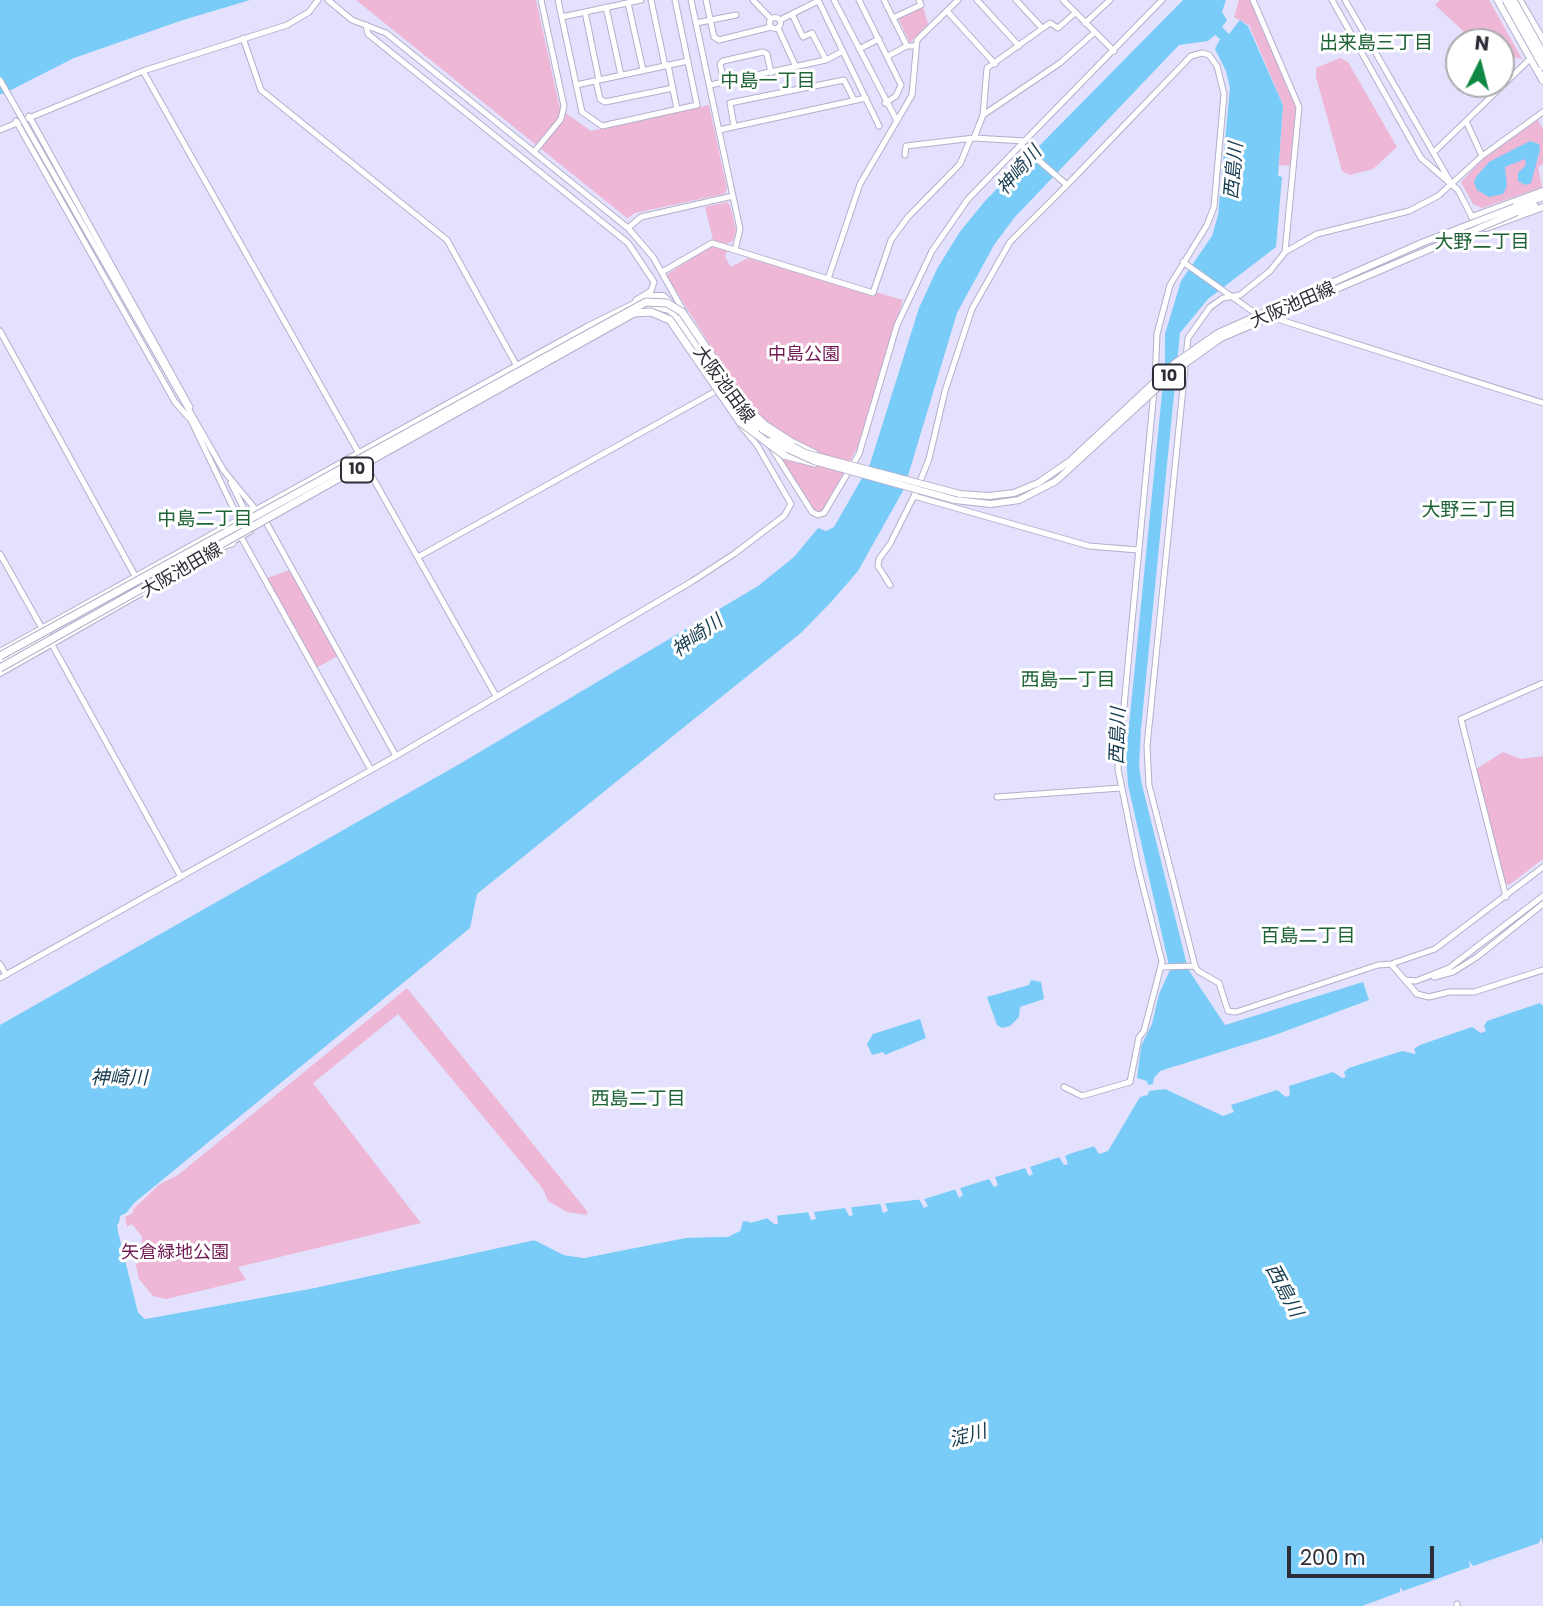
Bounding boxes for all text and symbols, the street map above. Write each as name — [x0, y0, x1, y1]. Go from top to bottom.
north arrow — [1445, 28, 1515, 98]
text: N — [1474, 29, 1491, 58]
district label: 出来島三丁目 — [1319, 33, 1433, 55]
district label: 中島一丁目 — [721, 71, 815, 93]
water label: 神崎川 — [993, 142, 1047, 200]
water label: 西島川 — [1221, 142, 1249, 200]
district label: 大野二丁目 — [1435, 232, 1529, 254]
street label: 大阪池田線 — [1247, 278, 1339, 334]
street label: 大阪池田線 — [688, 342, 758, 428]
park label: 中島公園 — [768, 344, 840, 366]
road number: 10 — [1153, 364, 1185, 390]
road number: 10 — [341, 457, 373, 482]
district label: 大野三丁目 — [1422, 500, 1516, 522]
district label: 中島二丁目 — [158, 509, 252, 531]
street label: 大阪池田線 — [138, 539, 226, 603]
water label: 神崎川 — [668, 611, 728, 663]
district label: 西島一丁目 — [1021, 670, 1115, 692]
water label: 西島川 — [1107, 707, 1131, 765]
district label: 百島二丁目 — [1261, 926, 1355, 948]
water label: 神崎川 — [91, 1068, 147, 1090]
district label: 西島二丁目 — [591, 1089, 685, 1111]
park label: 矢倉緑地公園 — [121, 1242, 229, 1264]
water label: 西島川 — [1260, 1260, 1306, 1322]
water label: 淀川 — [947, 1421, 989, 1453]
scale bar — [1291, 1532, 1438, 1576]
text: 200 m — [1300, 1543, 1366, 1572]

